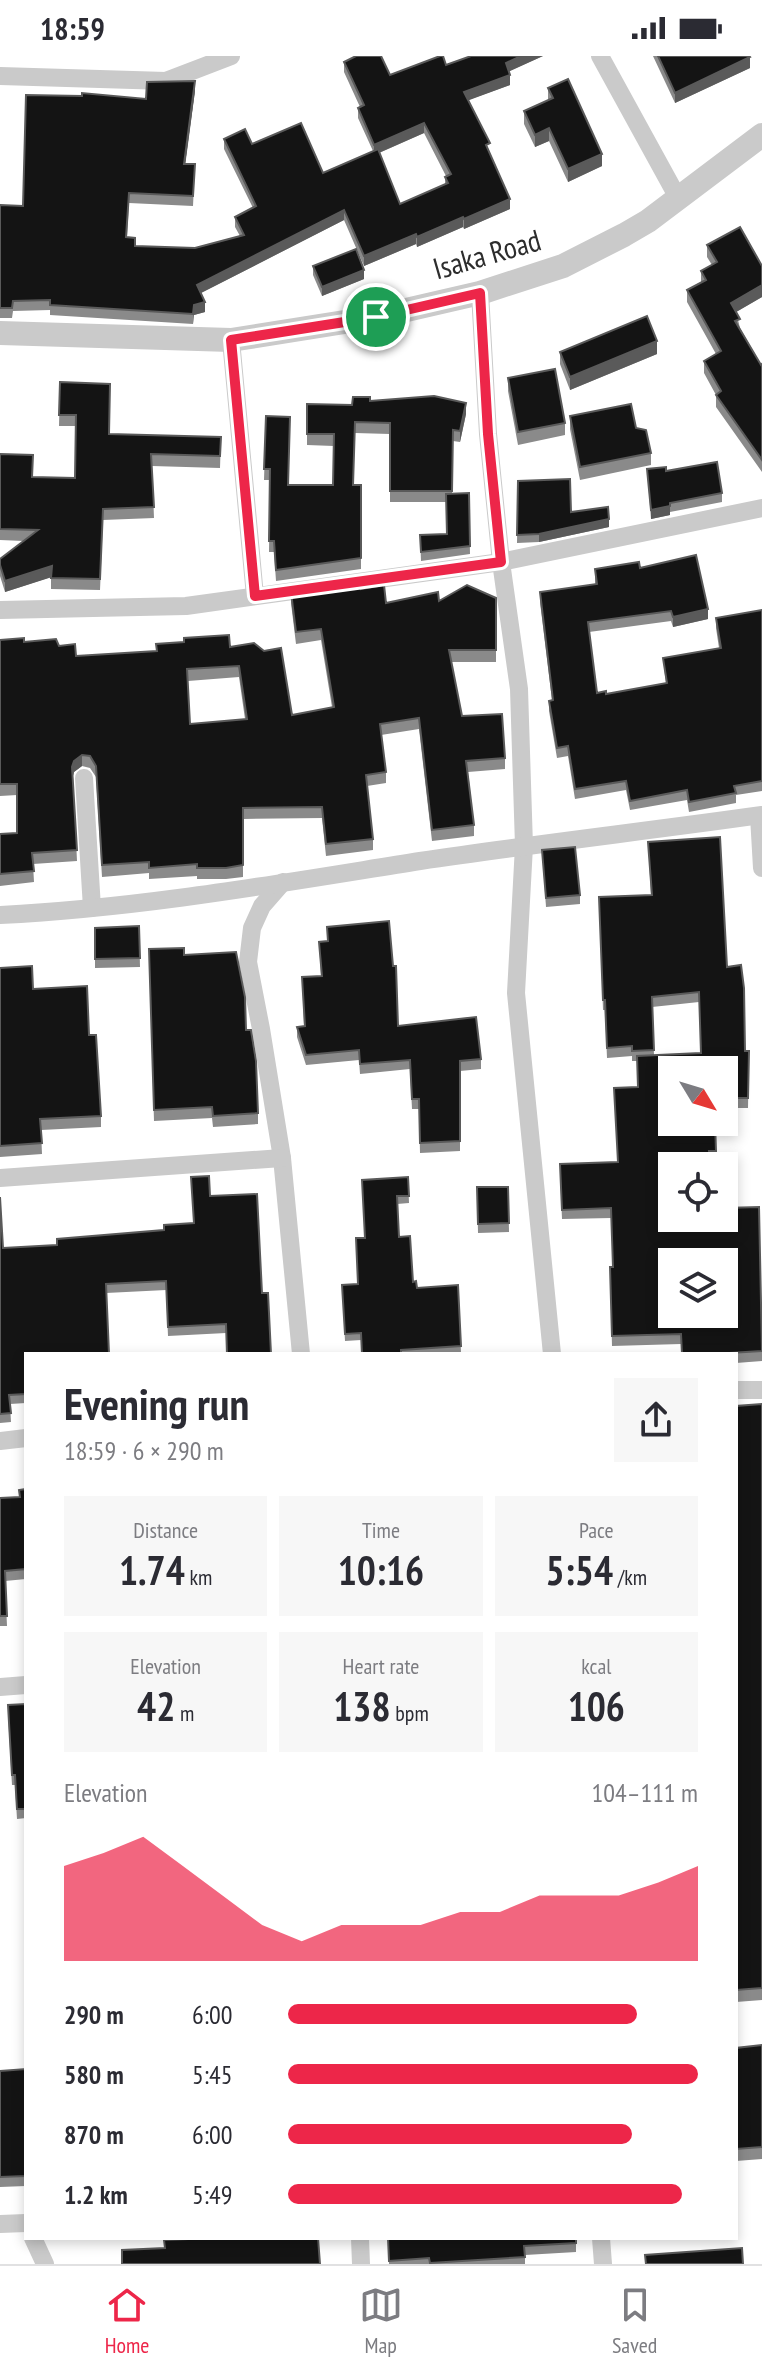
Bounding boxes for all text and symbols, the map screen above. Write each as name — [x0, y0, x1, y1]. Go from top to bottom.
text: 18:59 — [40, 9, 105, 48]
street label: Isaka Road — [428, 220, 545, 288]
pin — [342, 283, 410, 351]
icon: arrive — [354, 295, 398, 339]
north arrow — [658, 1056, 738, 1136]
map controls — [658, 1056, 738, 1328]
button: locate — [658, 1152, 738, 1232]
button: layers — [658, 1248, 738, 1328]
text: Evening run — [64, 1375, 249, 1432]
button: share — [614, 1378, 698, 1462]
text: 18:59 · 6 × 290 m — [64, 1434, 224, 1467]
text: Distance — [133, 1516, 198, 1544]
text: Time — [362, 1516, 400, 1544]
text: Pace — [579, 1516, 614, 1544]
text: 1.74 — [119, 1544, 185, 1596]
text: 10:16 — [338, 1544, 424, 1596]
text: 5:54 — [546, 1544, 613, 1596]
text: km — [185, 1563, 212, 1591]
text: /km — [613, 1563, 647, 1591]
text: Elevation — [130, 1652, 201, 1680]
text: Heart rate — [343, 1652, 419, 1680]
text: kcal — [581, 1652, 611, 1680]
text: 42 — [137, 1680, 175, 1732]
text: 138 — [333, 1680, 391, 1732]
text: 106 — [568, 1680, 625, 1732]
text: m — [175, 1699, 194, 1727]
text: bpm — [391, 1699, 429, 1727]
text: Elevation — [64, 1776, 147, 1809]
text: 104–111 m — [592, 1776, 698, 1809]
text: 290 m — [64, 1998, 124, 2031]
text: 6:00 — [192, 1998, 232, 2031]
text: 580 m — [64, 2058, 124, 2091]
text: 5:45 — [192, 2058, 232, 2091]
text: 870 m — [64, 2118, 124, 2151]
text: 6:00 — [192, 2118, 232, 2151]
text: 1.2 km — [64, 2178, 128, 2211]
text: 5:49 — [192, 2178, 232, 2211]
tab: Home — [105, 2283, 149, 2359]
tab: Map — [359, 2283, 403, 2359]
tab: Saved — [612, 2283, 657, 2359]

